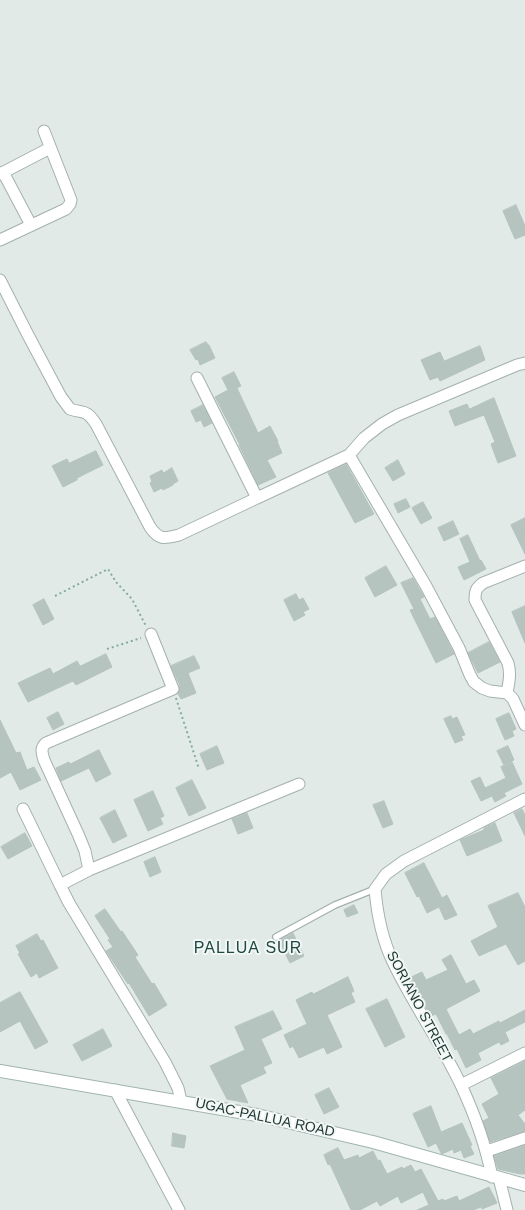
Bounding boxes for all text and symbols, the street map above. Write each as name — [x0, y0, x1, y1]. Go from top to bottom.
district label: PALLUA SUR — [194, 939, 302, 959]
street label: SORIANO STREET — [383, 948, 455, 1066]
street label: UGAC-PALLUA ROAD — [194, 1095, 336, 1141]

